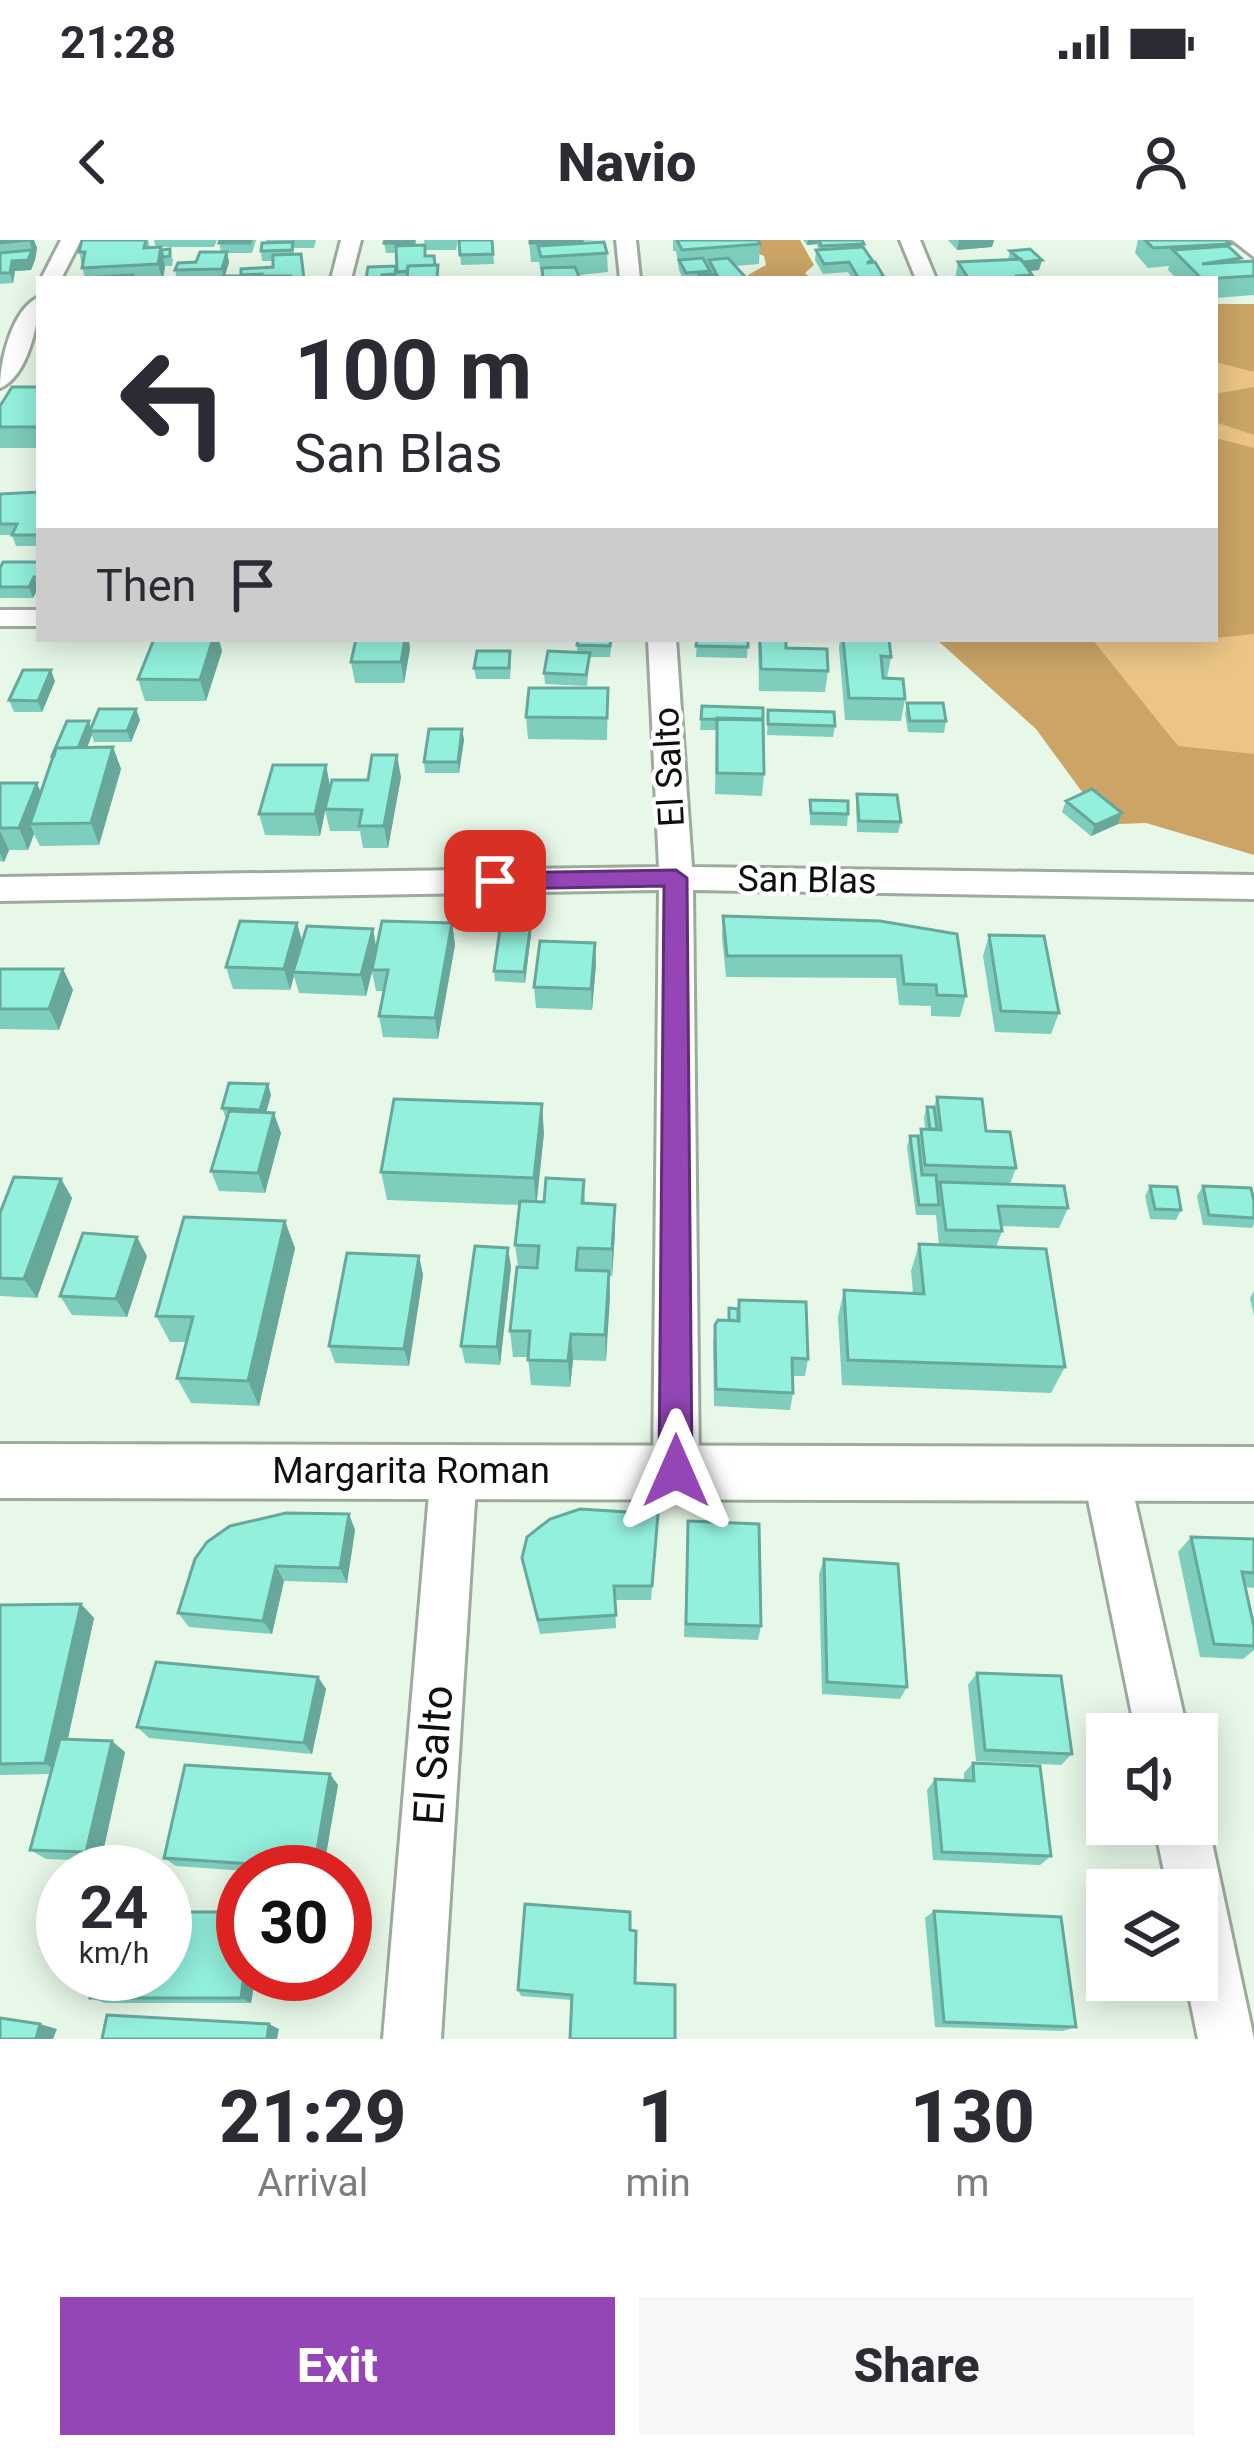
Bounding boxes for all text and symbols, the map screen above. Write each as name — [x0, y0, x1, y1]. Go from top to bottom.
text: 21:28 — [60, 16, 176, 69]
icon: back — [60, 129, 126, 195]
icon: person — [1128, 129, 1194, 195]
text: Navio — [557, 131, 697, 194]
text: 100 m — [294, 321, 532, 420]
icon: left — [96, 324, 252, 480]
text: San Blas — [294, 422, 503, 485]
icon: arrive — [220, 552, 286, 618]
text: Then — [96, 559, 196, 612]
street label: El Salto — [645, 706, 693, 828]
pin — [444, 830, 546, 932]
icon: arrive — [462, 848, 528, 914]
street label: San Blas — [737, 858, 877, 902]
position arrow — [613, 1408, 739, 1534]
street label: Margarita Roman — [272, 1450, 550, 1492]
street label: El Salto — [404, 1684, 462, 1826]
map controls — [1086, 1713, 1218, 2001]
button: sound — [1086, 1713, 1218, 1845]
speed limit sign: 30 — [216, 1845, 372, 2001]
button: layers — [1086, 1869, 1218, 2001]
text: 24 — [80, 1872, 148, 1943]
text: km/h — [79, 1935, 149, 1970]
text: 21:29 — [219, 2075, 406, 2160]
text: 1 — [637, 2075, 679, 2160]
text: 130 — [910, 2075, 1035, 2160]
text: Arrival — [257, 2160, 368, 2206]
text: min — [626, 2160, 691, 2206]
text: m — [955, 2160, 989, 2206]
button: Exit — [60, 2297, 615, 2435]
button: Share — [639, 2297, 1194, 2435]

